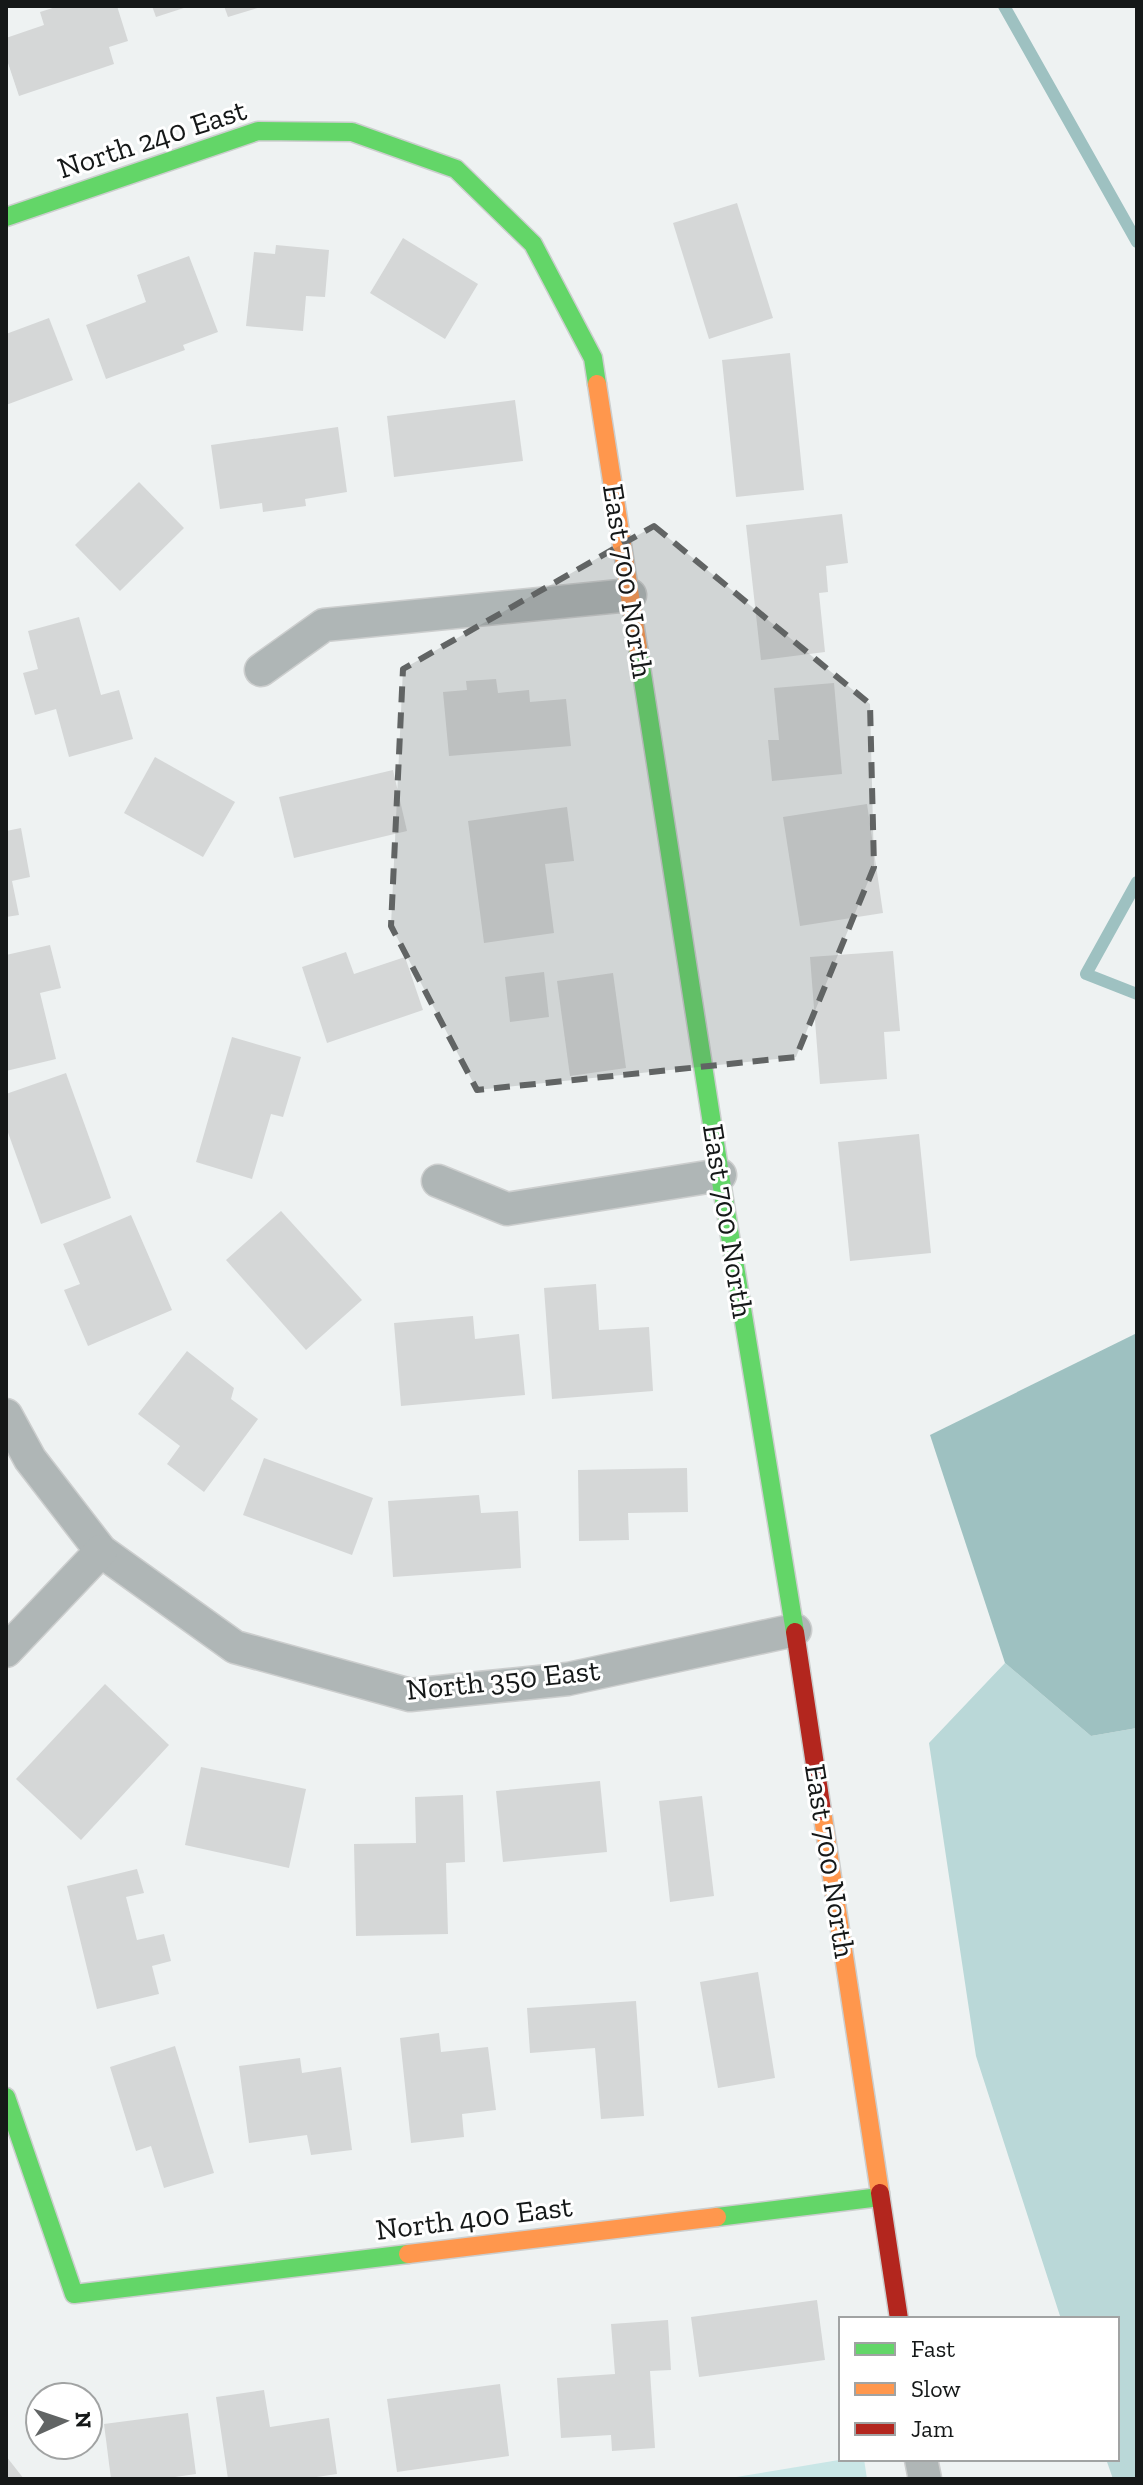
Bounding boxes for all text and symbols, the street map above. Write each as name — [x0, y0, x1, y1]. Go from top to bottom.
street label: North 240 East — [53, 92, 251, 186]
street label: East 700 North — [595, 481, 661, 681]
street label: East 700 North — [695, 1121, 761, 1321]
street label: North 350 East — [404, 1652, 602, 1708]
street label: East 700 North — [797, 1761, 863, 1961]
street label: North 400 East — [374, 2188, 574, 2248]
legend — [839, 2317, 1119, 2461]
text: Fast — [911, 2334, 955, 2363]
text: Slow — [911, 2374, 961, 2403]
north arrow — [24, 2381, 104, 2461]
text: N — [70, 2411, 97, 2429]
text: Jam — [911, 2414, 954, 2443]

